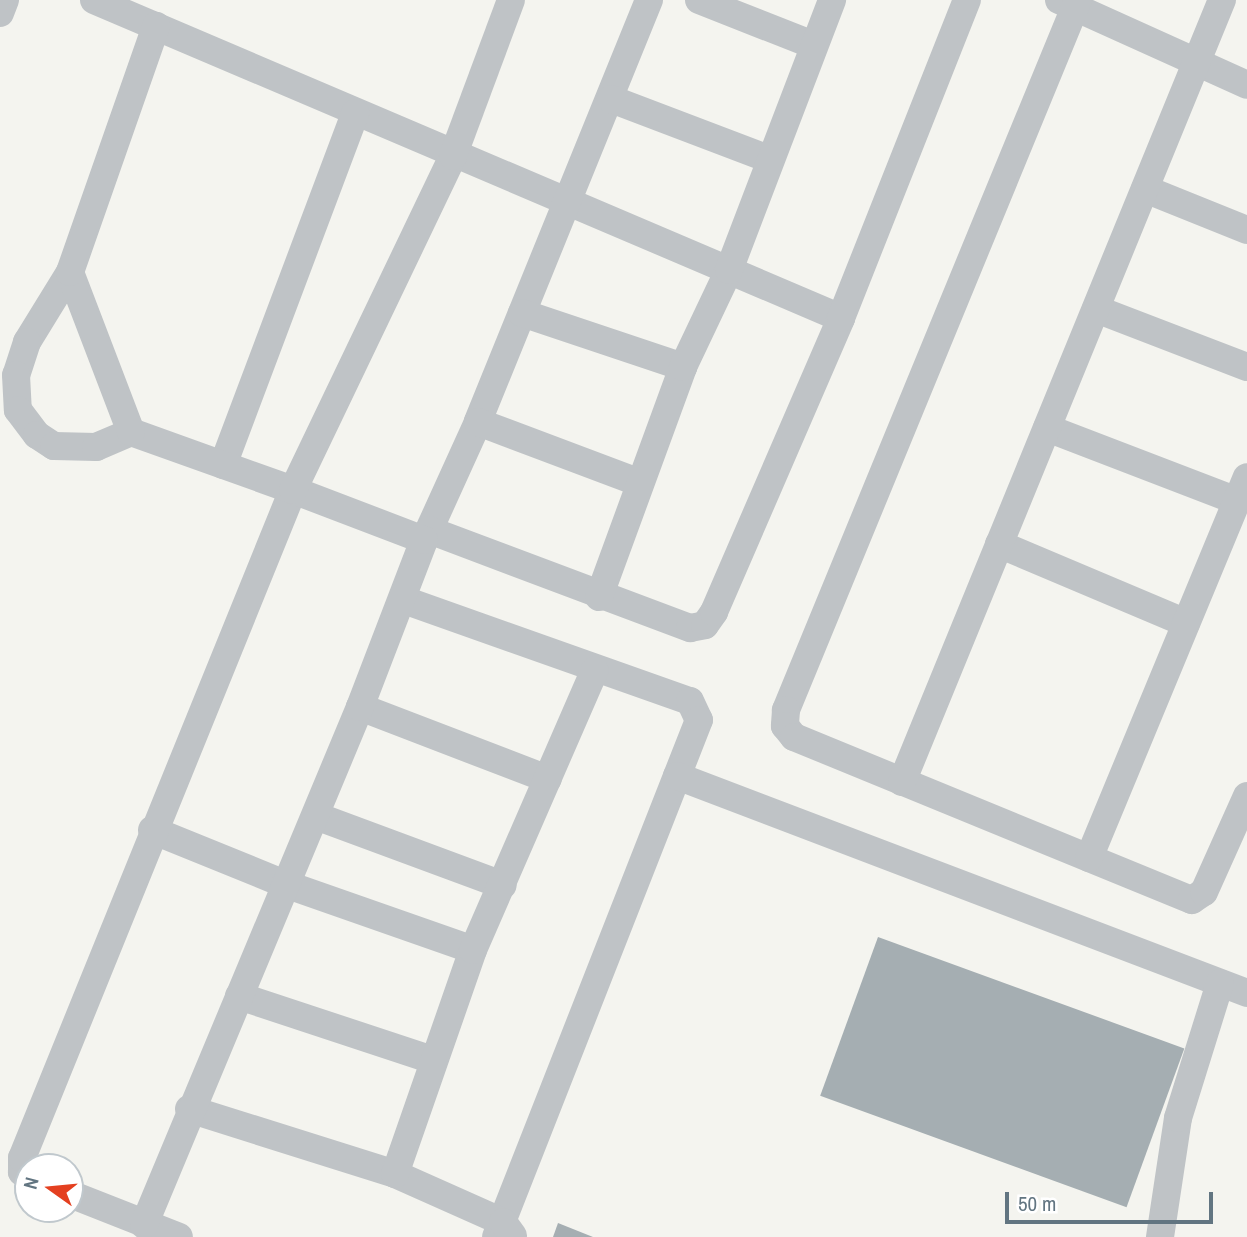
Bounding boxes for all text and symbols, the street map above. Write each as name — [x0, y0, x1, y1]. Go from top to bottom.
north arrow — [14, 1153, 84, 1223]
text: N — [17, 1174, 45, 1192]
scale bar — [1009, 1178, 1217, 1222]
text: 50 m — [1018, 1189, 1056, 1218]

